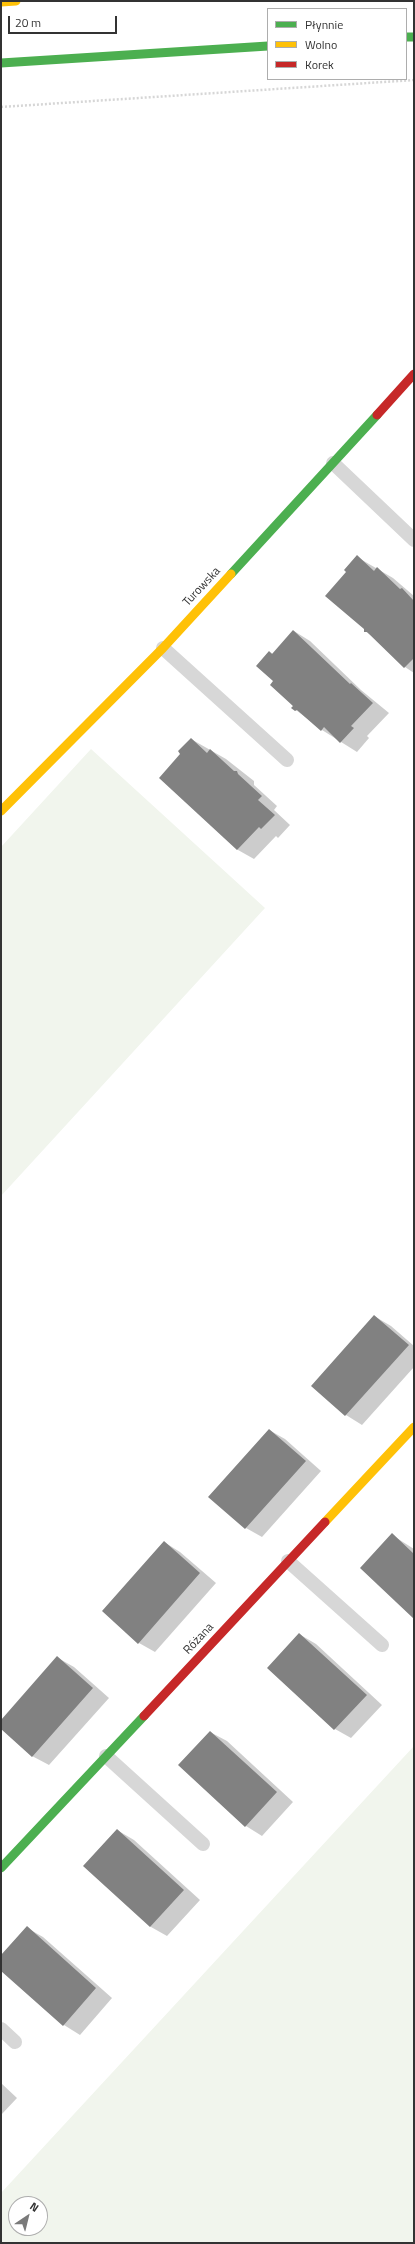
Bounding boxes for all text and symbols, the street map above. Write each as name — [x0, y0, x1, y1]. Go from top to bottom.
scale bar — [10, 8, 119, 34]
legend — [267, 8, 407, 80]
text: 20 m — [15, 13, 41, 32]
text: Płynnie — [305, 15, 343, 34]
text: Wolno — [305, 35, 337, 54]
text: Korek — [305, 55, 334, 74]
street label: Turowska — [180, 564, 224, 610]
street label: Różana — [181, 1620, 217, 1658]
north arrow — [8, 2196, 48, 2236]
text: N — [27, 2198, 42, 2216]

